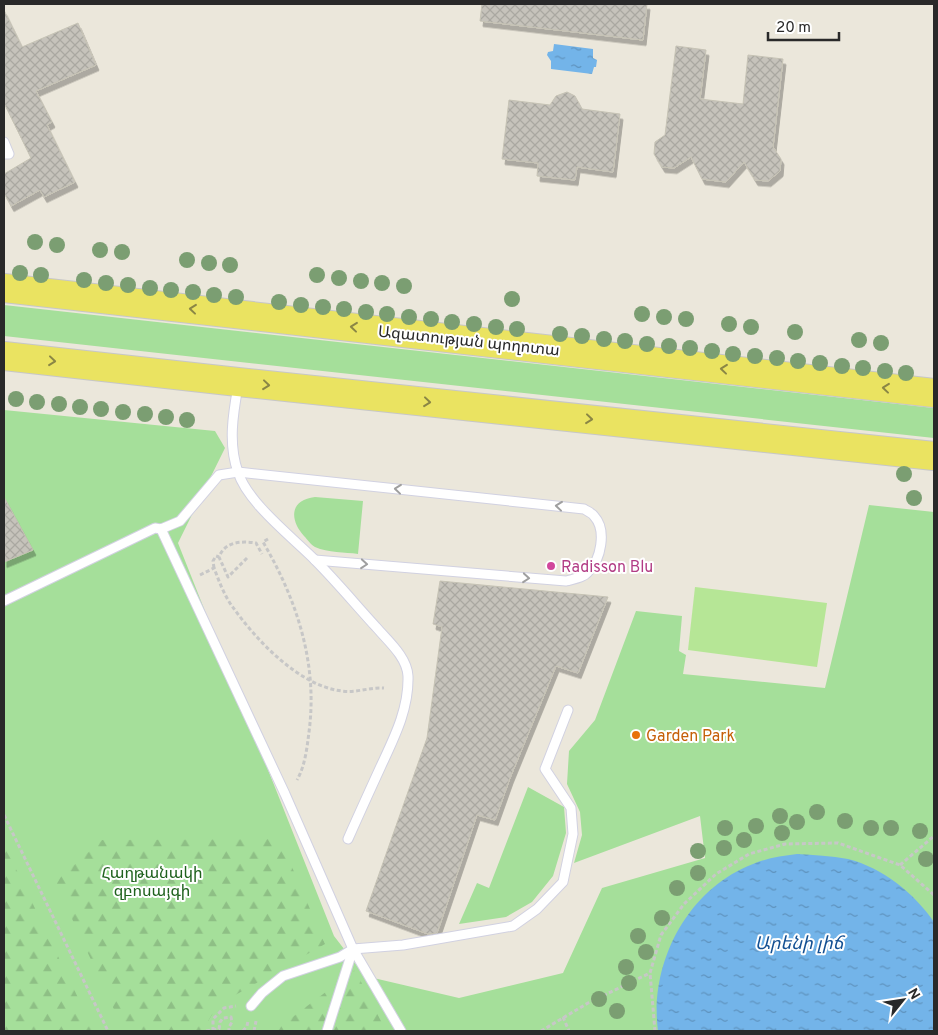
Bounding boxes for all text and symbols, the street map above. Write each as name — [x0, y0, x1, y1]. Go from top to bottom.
scale bar — [768, 10, 839, 42]
text: 20 m — [776, 19, 811, 38]
one-way arrow — [188, 304, 196, 315]
one-way arrow — [350, 322, 358, 333]
street label: Ազատության պողոտա — [377, 322, 561, 361]
one-way arrow — [48, 355, 56, 366]
one-way arrow — [720, 364, 728, 375]
one-way arrow — [262, 379, 270, 390]
one-way arrow — [882, 383, 890, 394]
one-way arrow — [424, 396, 432, 407]
one-way arrow — [585, 413, 593, 424]
one-way arrow — [393, 484, 401, 495]
one-way arrow — [555, 501, 563, 512]
place label: Radisson Blu — [561, 558, 653, 578]
one-way arrow — [360, 559, 368, 570]
marker: Radisson Blu — [545, 560, 557, 572]
one-way arrow — [522, 572, 530, 583]
place label: Garden Park — [646, 727, 735, 747]
marker: Garden Park — [630, 729, 642, 741]
park label: Հաղթանակի զբոսայգի — [101, 864, 203, 902]
water label: Արենի լիճ — [755, 933, 846, 956]
north arrow — [878, 975, 928, 1025]
text: N — [903, 986, 923, 1003]

